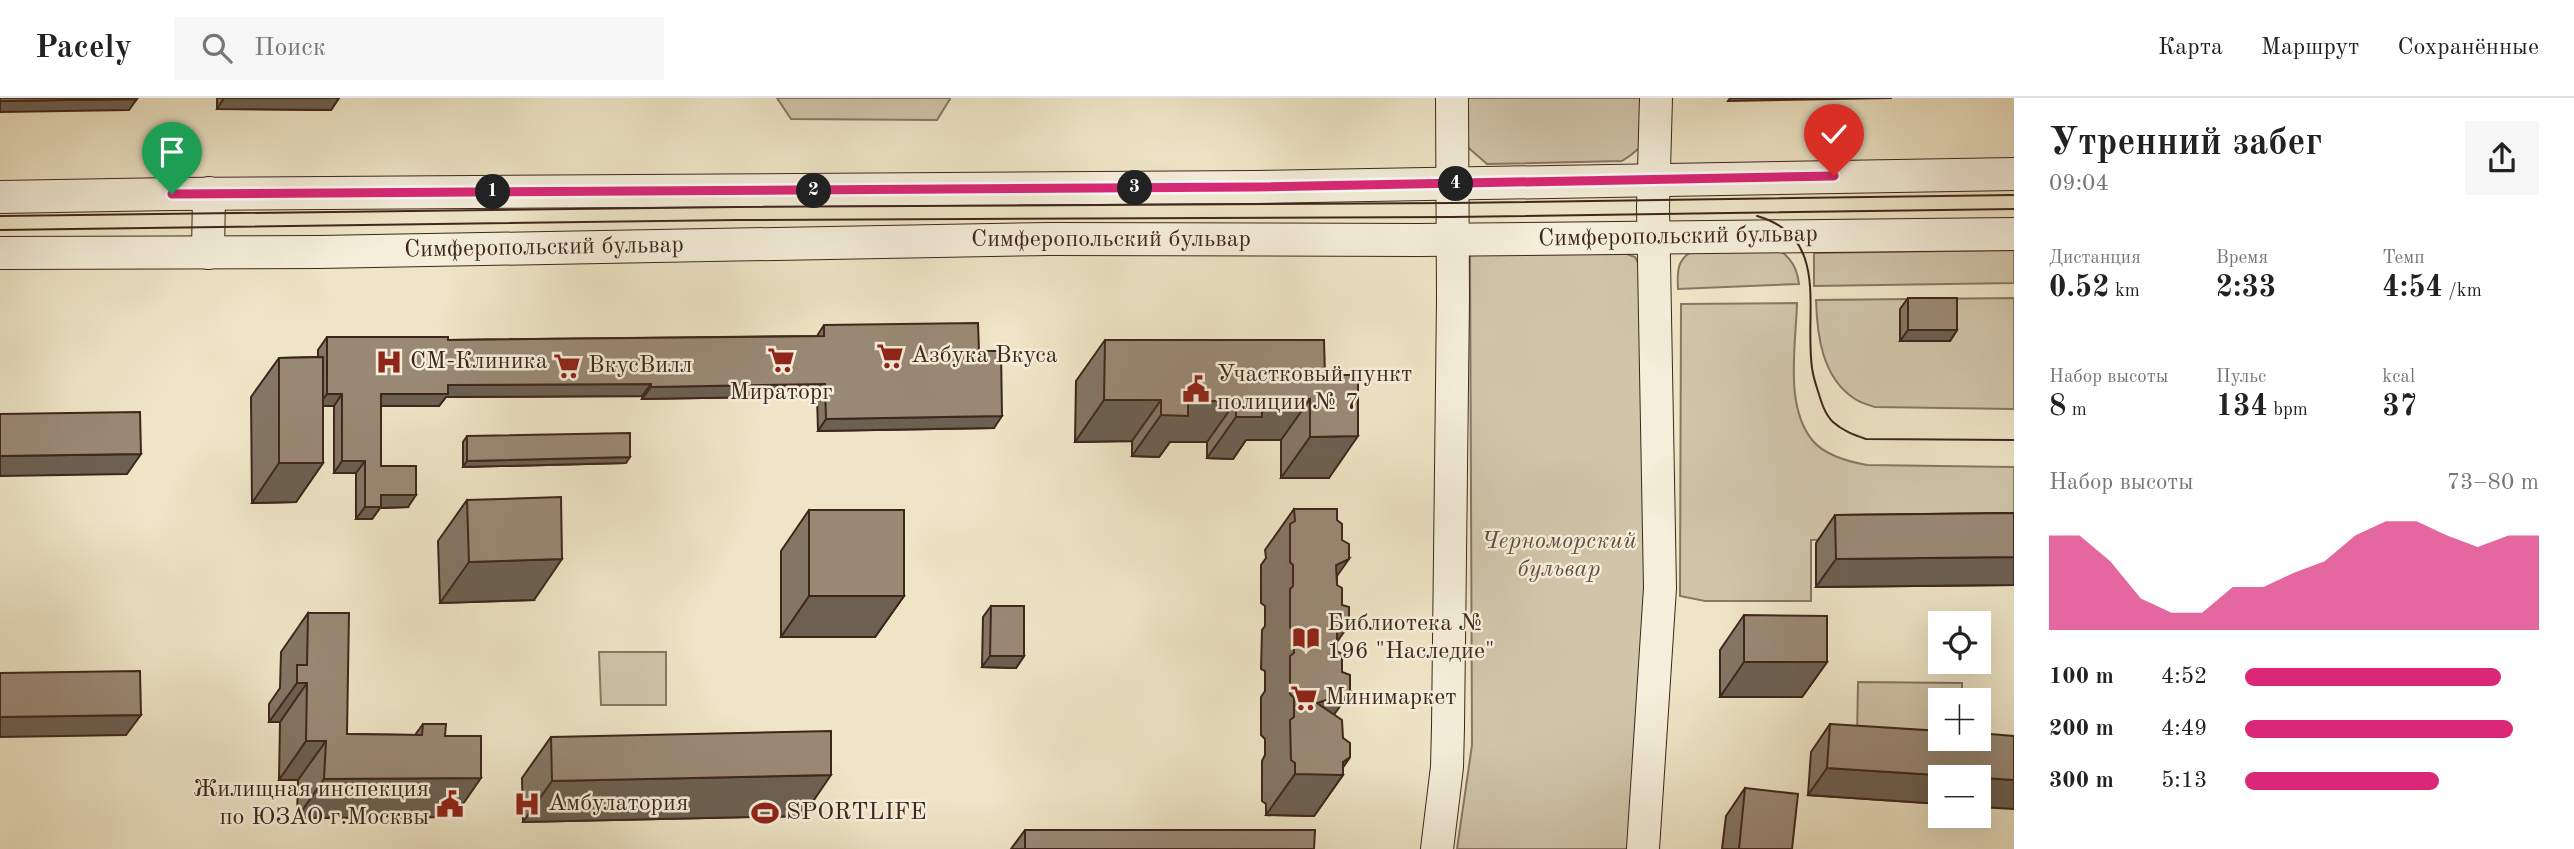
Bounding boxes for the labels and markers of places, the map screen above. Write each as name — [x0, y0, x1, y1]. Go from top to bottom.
pin — [1804, 104, 1864, 176]
pin — [142, 122, 202, 194]
pin: 4 — [1438, 166, 1474, 202]
pin: 3 — [1118, 170, 1152, 206]
pin: 1 — [476, 174, 510, 210]
pin: 2 — [796, 174, 832, 208]
supermarket icon: Азбука Вкуса — [875, 341, 905, 371]
place label: Азбука Вкуса — [911, 344, 1058, 368]
supermarket icon: Мираторг — [766, 345, 796, 375]
hospital icon: СМ-Клиника — [374, 347, 404, 377]
place label: СМ-Клиника — [410, 350, 548, 374]
supermarket icon: ВкусВилл — [552, 351, 582, 381]
place label: ВкусВилл — [588, 354, 692, 378]
place label: Участковый пункт полиции № 7 — [1217, 363, 1412, 415]
public building icon: Участковый пункт полиции № 7 — [1181, 374, 1211, 404]
place label: Мираторг — [729, 381, 833, 405]
place label: Библиотека № 196 "Наследие" — [1327, 612, 1494, 664]
library icon: Библиотека № 196 "Наследие" — [1291, 623, 1321, 653]
supermarket icon: Минимаркет — [1289, 683, 1319, 713]
place label: Минимаркет — [1325, 686, 1457, 710]
place label: Жилищная инспекция по ЮЗАО г.Москвы — [193, 778, 429, 830]
public building icon: Жилищная инспекция по ЮЗАО г.Москвы — [435, 789, 465, 819]
hospital icon: Амбулатория — [512, 789, 542, 819]
place label: Амбулатория — [548, 792, 688, 816]
sports icon: SPORTLIFE — [750, 798, 780, 828]
place label: SPORTLIFE — [786, 801, 927, 825]

